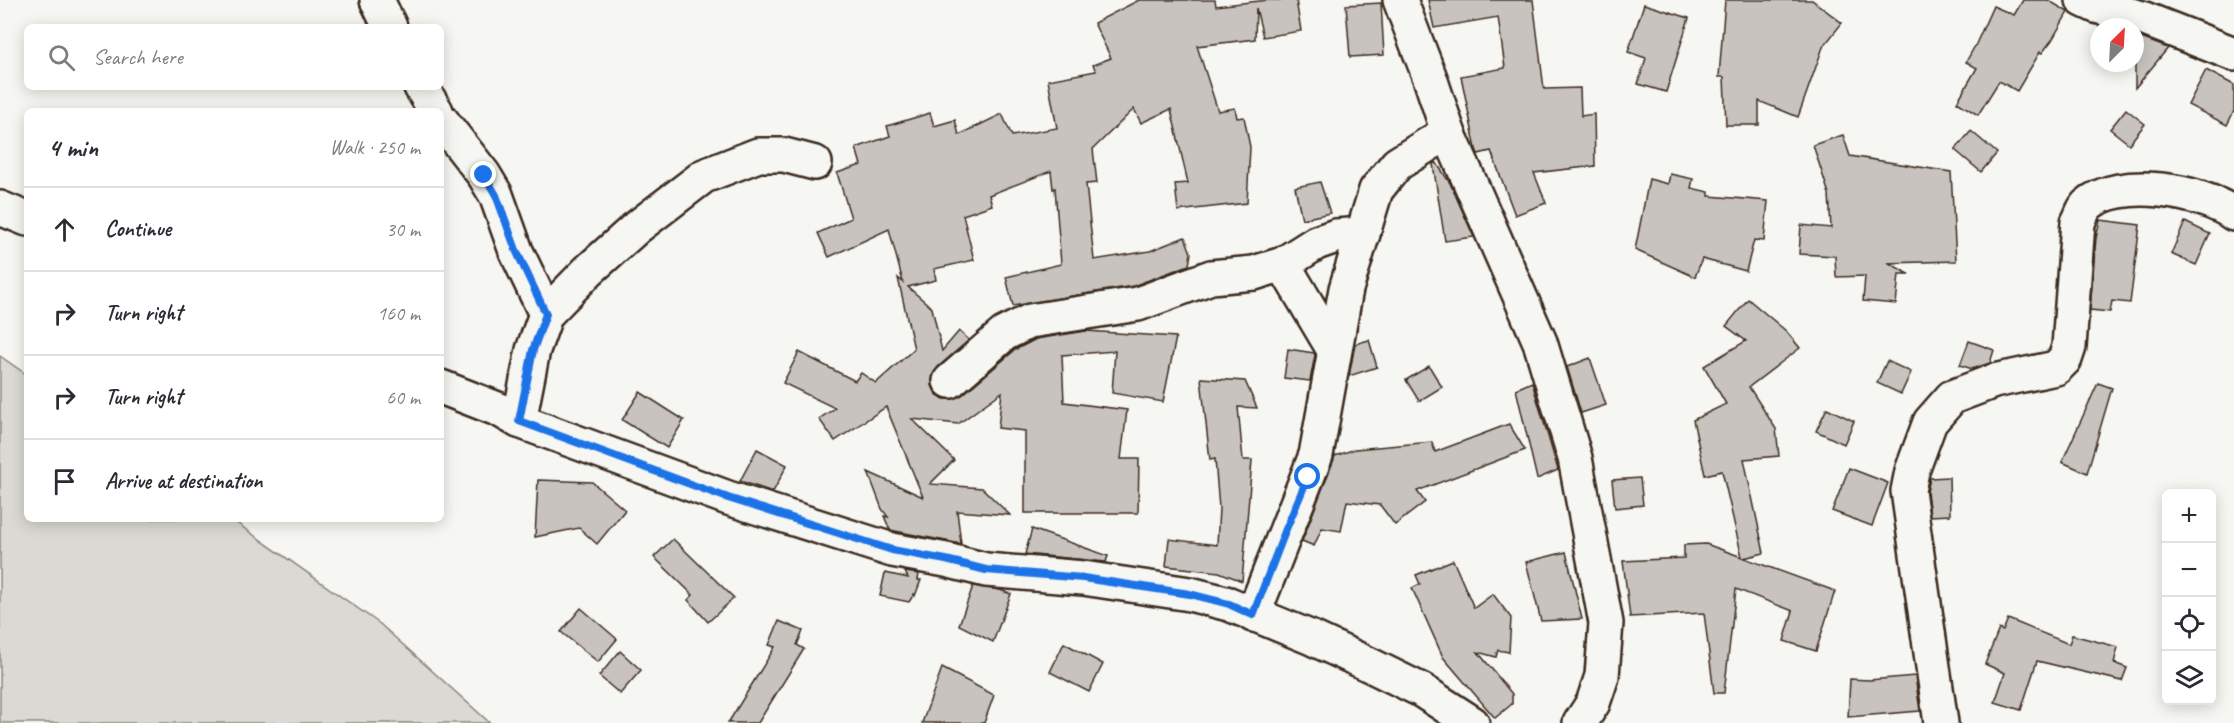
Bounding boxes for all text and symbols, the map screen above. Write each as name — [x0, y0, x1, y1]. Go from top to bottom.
north arrow — [2090, 18, 2144, 72]
search box — [24, 24, 444, 90]
icon: search — [45, 41, 78, 74]
text: Search here — [93, 43, 183, 71]
text: 4 min — [48, 131, 98, 164]
text: Walk · 250 m — [330, 135, 420, 160]
route end — [470, 161, 496, 187]
icon: ahead — [48, 213, 81, 246]
text: Continue — [105, 215, 171, 243]
text: 30 m — [386, 217, 420, 242]
icon: right — [48, 297, 81, 330]
text: Turn right — [105, 299, 182, 327]
text: 160 m — [377, 301, 420, 326]
icon: right — [48, 381, 81, 414]
text: Turn right — [105, 383, 182, 411]
text: 60 m — [386, 385, 420, 410]
route start — [1294, 463, 1320, 489]
icon: arrive — [48, 465, 81, 498]
text: Arrive at destination — [105, 467, 262, 495]
map controls — [2162, 489, 2216, 705]
button: + — [2162, 489, 2216, 543]
button: − — [2162, 543, 2216, 597]
button: locate — [2162, 597, 2216, 651]
button: layers — [2162, 651, 2216, 705]

